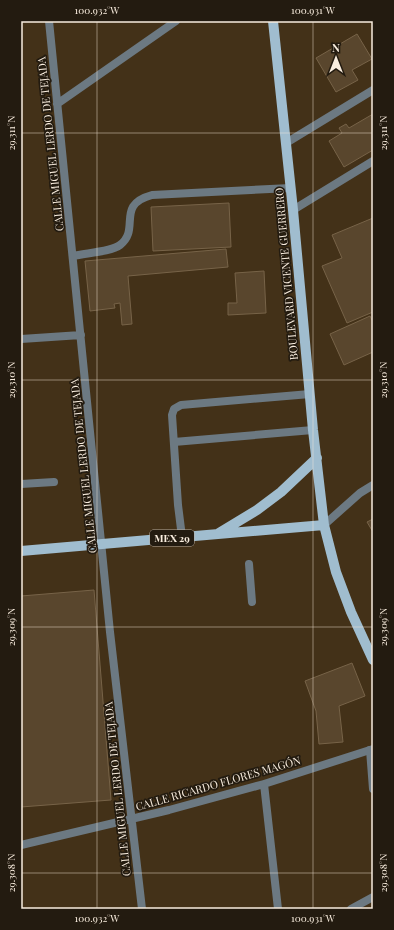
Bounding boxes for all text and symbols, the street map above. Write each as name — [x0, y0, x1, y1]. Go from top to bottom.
text: 100.932°W — [75, 3, 120, 17]
text: 100.931°W — [291, 3, 336, 17]
north arrow — [316, 38, 356, 78]
text: N — [332, 40, 340, 55]
street label: CALLE MIGUEL LERDO DE TEJADA — [33, 56, 67, 232]
text: 29.311°N — [4, 116, 18, 150]
text: 29.311°N — [376, 116, 390, 150]
street label: BOULEVARD VICENTE GUERRERO — [271, 187, 301, 361]
text: 29.310°N — [4, 362, 18, 398]
text: 29.310°N — [376, 362, 390, 398]
street label: CALLE MIGUEL LERDO DE TEJADA — [66, 378, 100, 554]
road number: MEX 29 — [150, 530, 194, 546]
text: 29.309°N — [4, 608, 18, 646]
text: 29.309°N — [376, 608, 390, 646]
street label: CALLE MIGUEL LERDO DE TEJADA — [100, 701, 134, 877]
street label: CALLE RICARDO FLORES MAGÓN — [134, 752, 302, 814]
text: 29.308°N — [4, 854, 18, 892]
text: 29.308°N — [376, 854, 390, 892]
text: 100.932°W — [75, 911, 120, 925]
text: 100.931°W — [291, 911, 336, 925]

